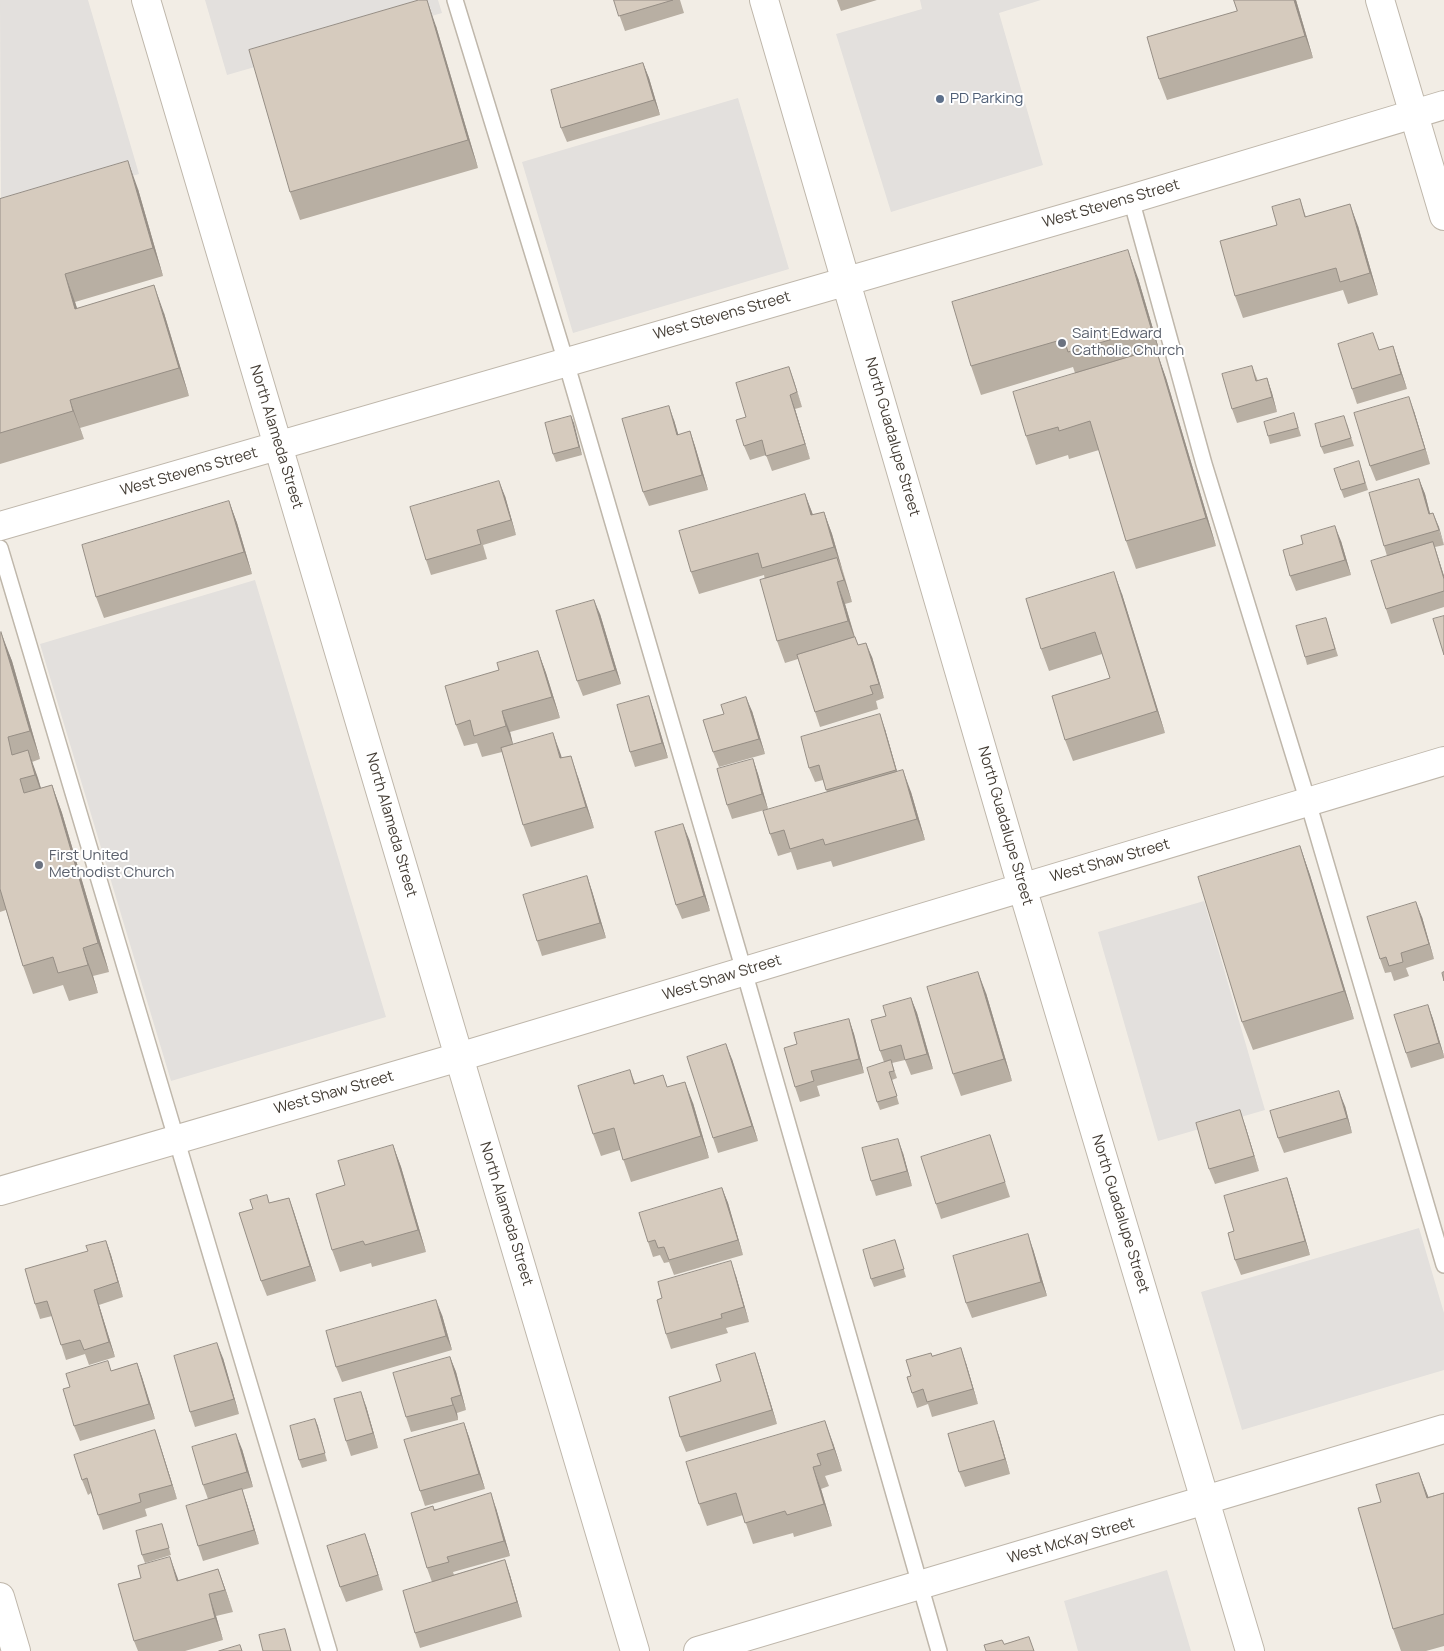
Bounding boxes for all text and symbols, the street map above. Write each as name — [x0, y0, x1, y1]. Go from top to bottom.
place label: PD Parking — [950, 90, 1023, 108]
marker: PD Parking — [934, 93, 946, 105]
street label: West Stevens Street — [1040, 176, 1182, 232]
street label: West Stevens Street — [651, 288, 793, 344]
place label: Saint Edward Catholic Church — [1072, 325, 1184, 360]
marker: Saint Edward Catholic Church — [1056, 337, 1068, 349]
street label: North Guadalupe Street — [861, 355, 923, 519]
street label: North Alameda Street — [246, 363, 306, 511]
street label: West Stevens Street — [118, 444, 260, 500]
street label: North Guadalupe Street — [974, 744, 1036, 908]
street label: North Alameda Street — [362, 751, 420, 899]
street label: West Shaw Street — [1048, 835, 1172, 887]
place label: First United Methodist Church — [49, 847, 174, 882]
marker: First United Methodist Church — [33, 859, 45, 871]
street label: West Shaw Street — [660, 951, 784, 1005]
street label: West Shaw Street — [272, 1067, 396, 1119]
street label: North Guadalupe Street — [1087, 1133, 1153, 1295]
street label: North Alameda Street — [476, 1140, 536, 1288]
street label: West McKay Street — [1005, 1514, 1137, 1568]

